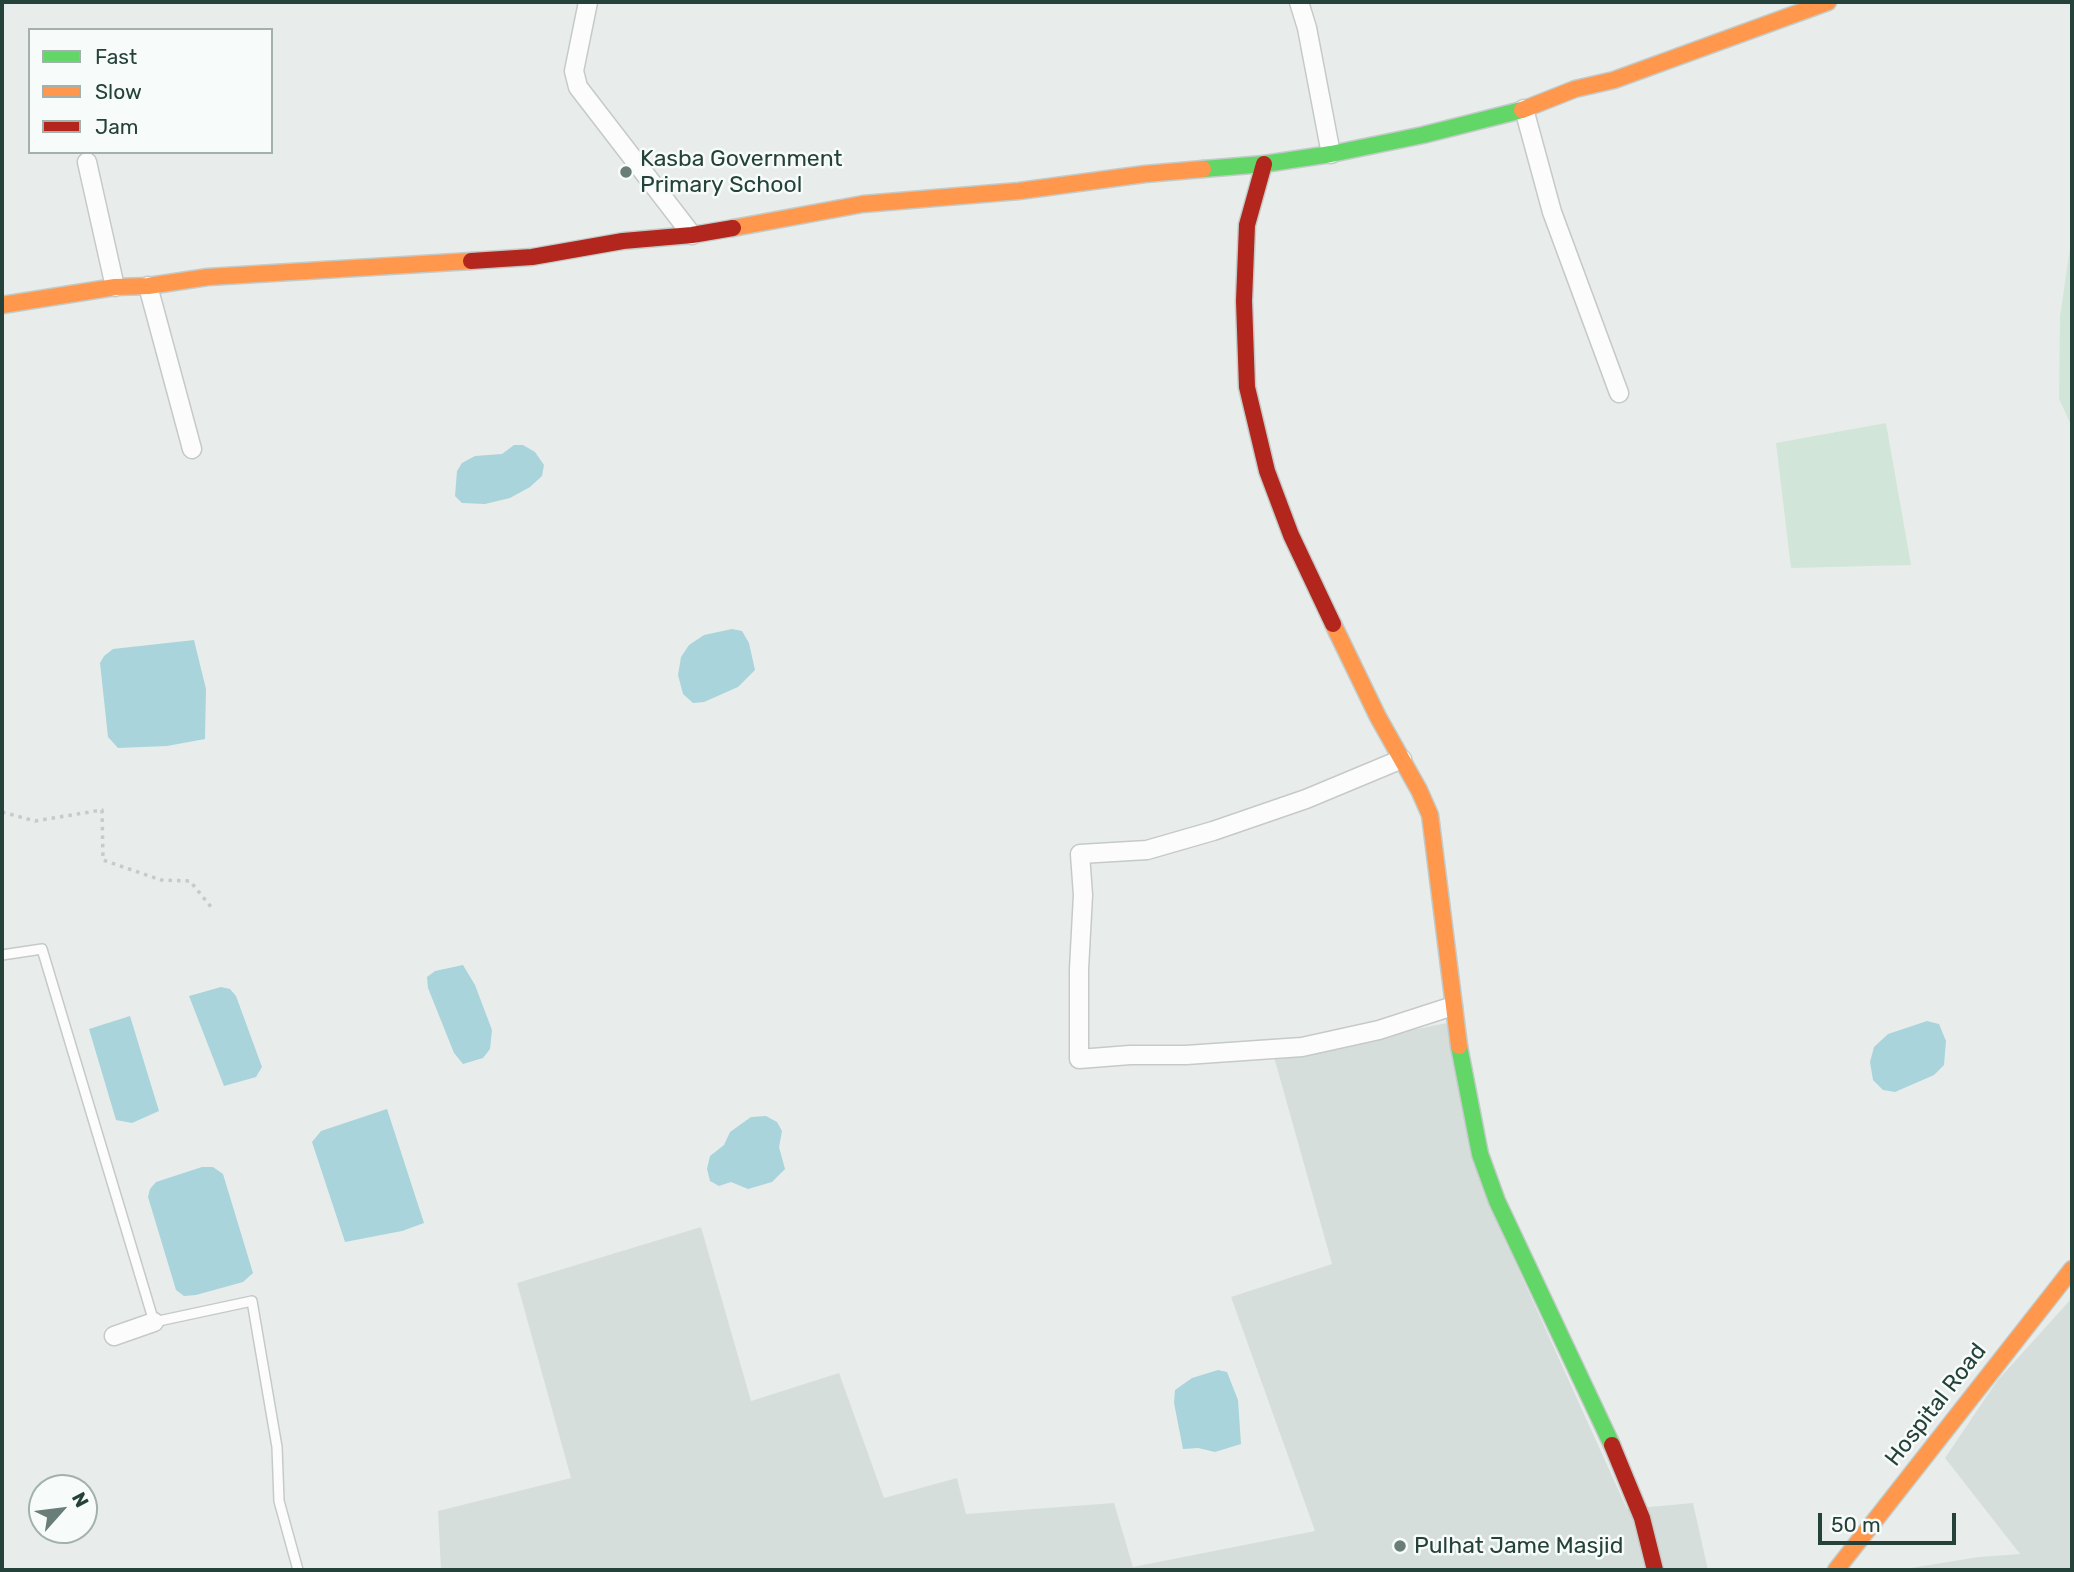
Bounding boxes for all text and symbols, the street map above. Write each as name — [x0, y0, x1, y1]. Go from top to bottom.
legend — [28, 28, 273, 154]
text: Fast — [95, 44, 137, 69]
text: Slow — [95, 79, 142, 104]
text: Jam — [95, 114, 139, 139]
place label: Kasba Government Primary School — [640, 145, 843, 199]
marker: Kasba Government Primary School — [618, 164, 634, 180]
street label: Hospital Road — [1880, 1338, 1992, 1472]
north arrow — [28, 1474, 98, 1544]
text: N — [67, 1488, 94, 1511]
scale bar — [1822, 1498, 1960, 1542]
text: 50 m — [1831, 1512, 1881, 1537]
place label: Pulhat Jame Masjid — [1414, 1532, 1623, 1560]
marker: Pulhat Jame Masjid — [1392, 1538, 1408, 1554]

